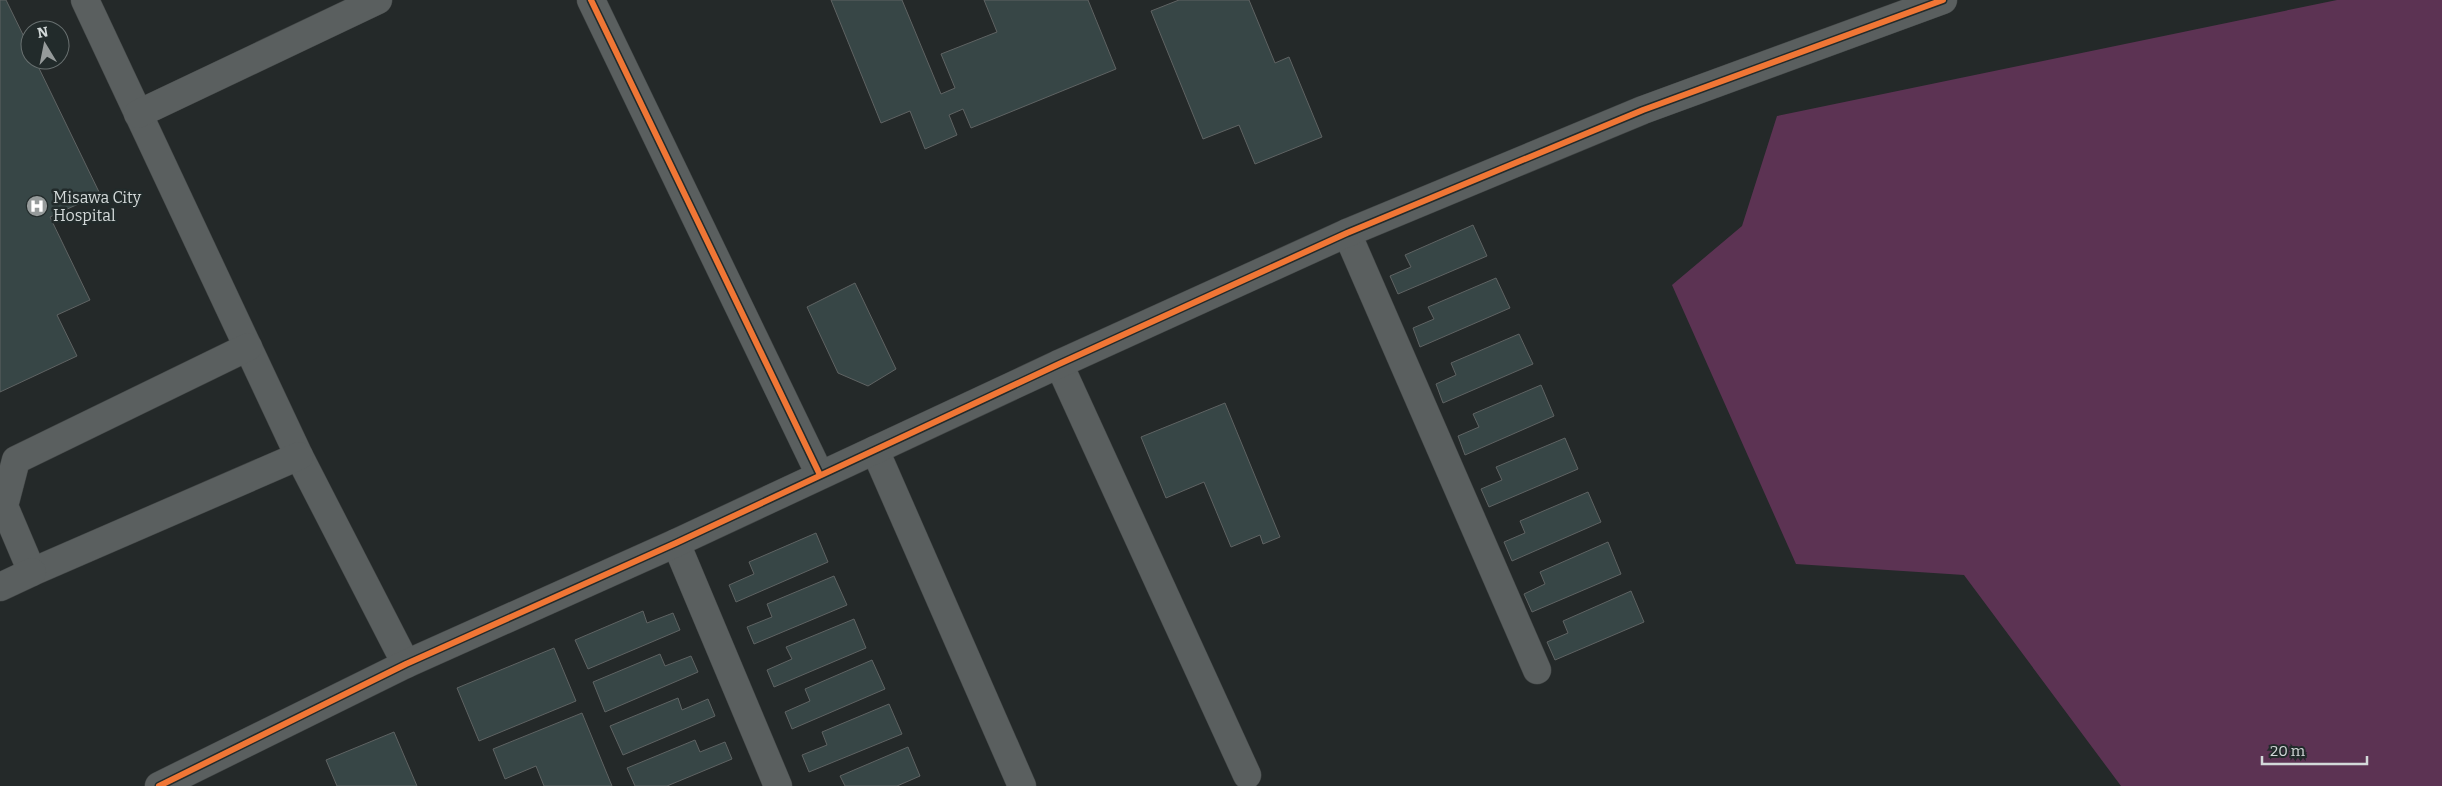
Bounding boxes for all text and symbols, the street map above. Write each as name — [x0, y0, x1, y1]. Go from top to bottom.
north arrow — [20, 20, 70, 70]
text: N — [36, 23, 50, 42]
place label: Misawa City Hospital — [53, 188, 142, 225]
hospital icon: Misawa City Hospital — [25, 194, 49, 218]
scale bar — [2262, 734, 2367, 766]
text: 20 m — [2270, 742, 2306, 760]

